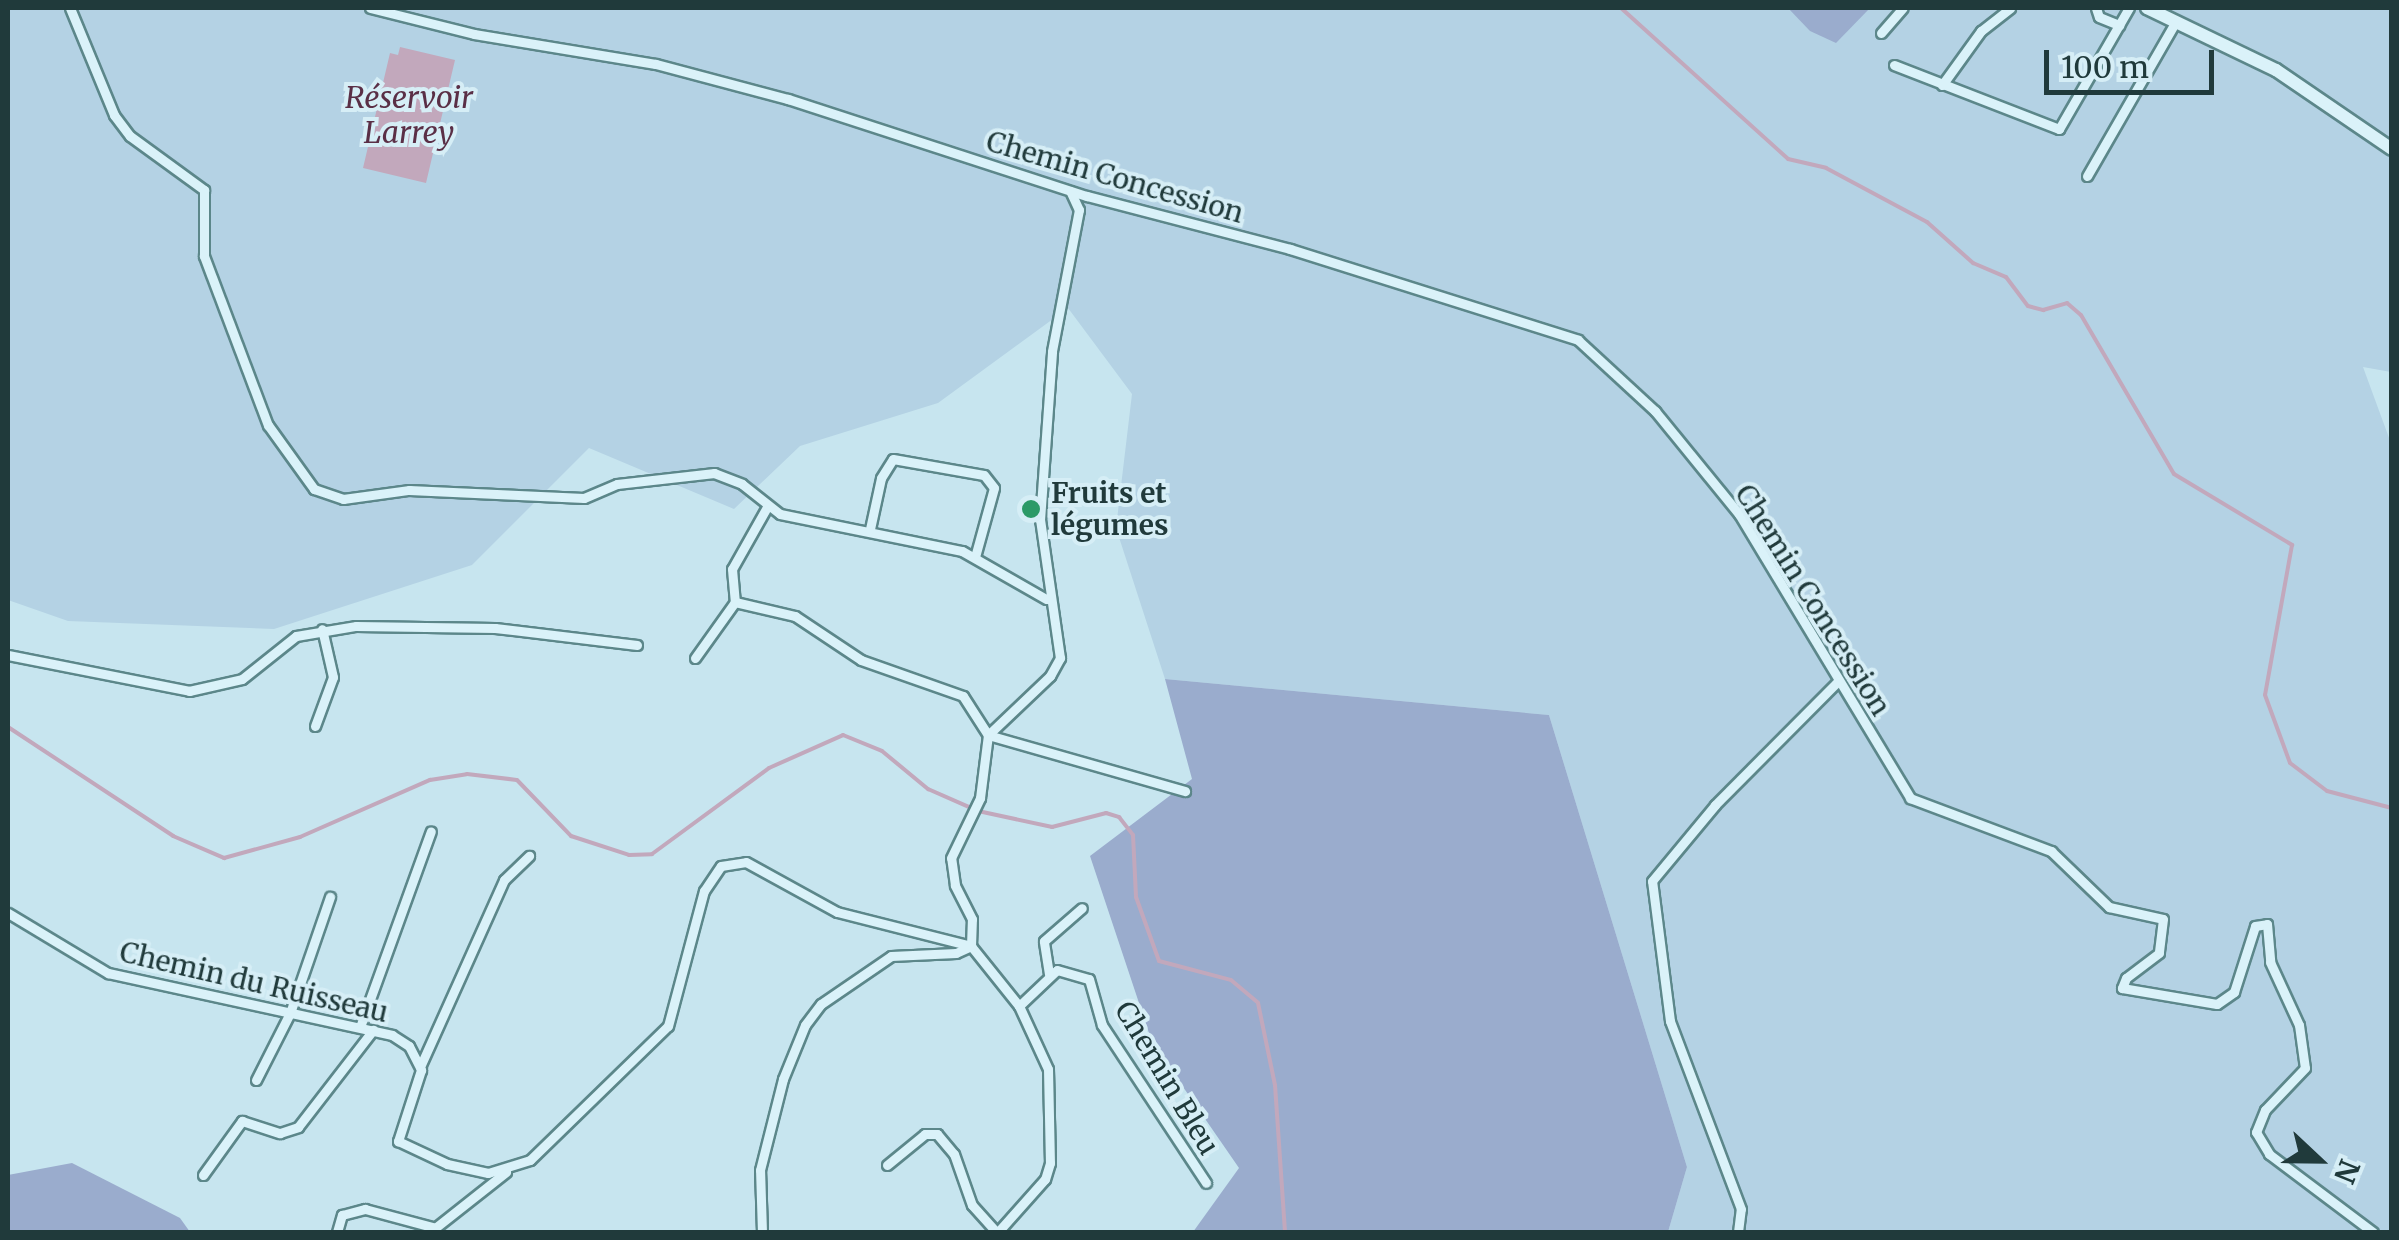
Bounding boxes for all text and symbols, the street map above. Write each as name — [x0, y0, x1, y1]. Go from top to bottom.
scale bar — [2049, 30, 2219, 92]
text: 100 m — [2061, 48, 2149, 86]
water label: Réservoir Larrey — [345, 79, 473, 150]
street label: Chemin Concession — [983, 124, 1247, 230]
place label: Fruits et légumes — [1051, 476, 1168, 542]
street label: Chemin Concession — [1728, 478, 1898, 722]
marker: Fruits et légumes — [1020, 498, 1042, 520]
street label: Chemin du Ruisseau — [117, 935, 391, 1029]
street label: Chemin Bleu — [1108, 995, 1226, 1161]
north arrow — [2269, 1110, 2369, 1210]
text: N — [2326, 1154, 2368, 1188]

